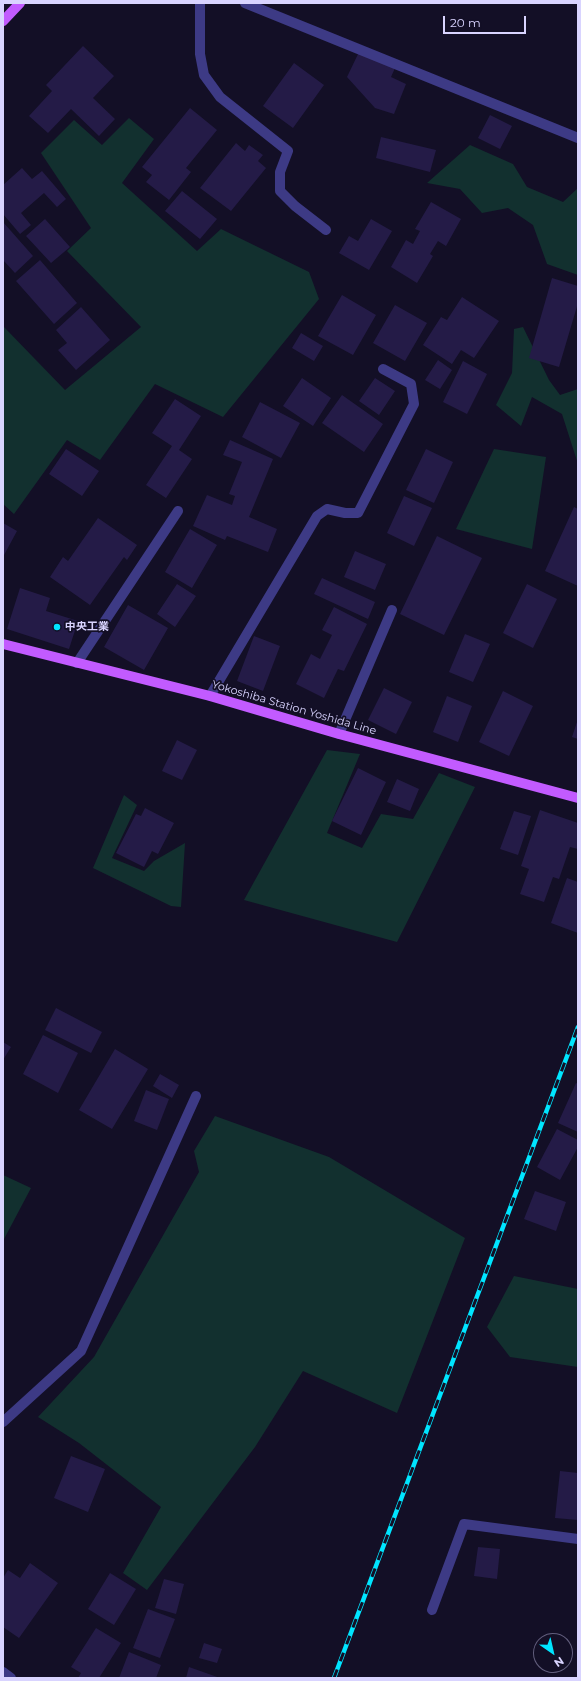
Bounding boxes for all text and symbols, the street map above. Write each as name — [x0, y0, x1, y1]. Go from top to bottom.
scale bar — [445, 8, 528, 34]
text: 20 m — [450, 15, 481, 30]
place label: 中央工業 — [65, 620, 109, 634]
marker: 中央工業 — [52, 622, 62, 632]
street label: Yokoshiba Station Yoshida Line — [210, 678, 378, 738]
north arrow — [533, 1633, 573, 1673]
text: N — [552, 1654, 567, 1670]

